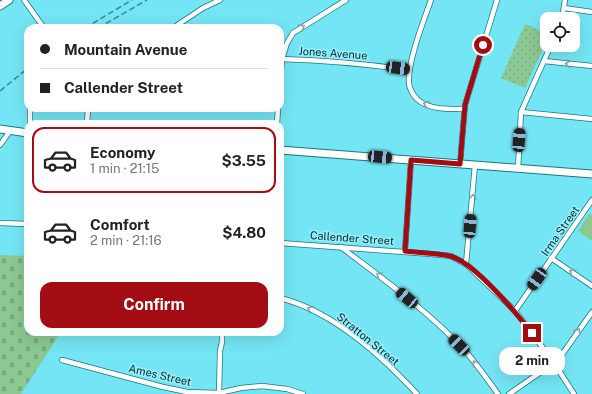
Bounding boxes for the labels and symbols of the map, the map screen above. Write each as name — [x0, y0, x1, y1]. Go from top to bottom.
one-way arrow — [298, 25, 305, 32]
route start — [474, 36, 492, 54]
street label: Jones Avenue — [298, 45, 368, 61]
one-way arrow — [565, 59, 571, 68]
car — [385, 60, 411, 76]
one-way arrow — [423, 100, 430, 108]
car — [512, 128, 526, 152]
car — [368, 150, 392, 164]
one-way arrow — [468, 194, 477, 200]
street label: Irma Street — [539, 204, 581, 258]
car — [463, 214, 477, 238]
street label: Callender Street — [310, 229, 394, 247]
car — [525, 266, 549, 292]
one-way arrow — [569, 270, 576, 277]
one-way arrow — [377, 273, 384, 280]
car — [394, 286, 420, 310]
one-way arrow — [307, 306, 315, 314]
street label: Stratton Street — [334, 310, 402, 368]
route end — [523, 324, 541, 342]
one-way arrow — [573, 329, 580, 336]
car — [446, 332, 472, 358]
callout: 2 min — [499, 347, 565, 375]
one-way arrow — [472, 361, 479, 368]
street label: Ames Street — [128, 362, 192, 388]

